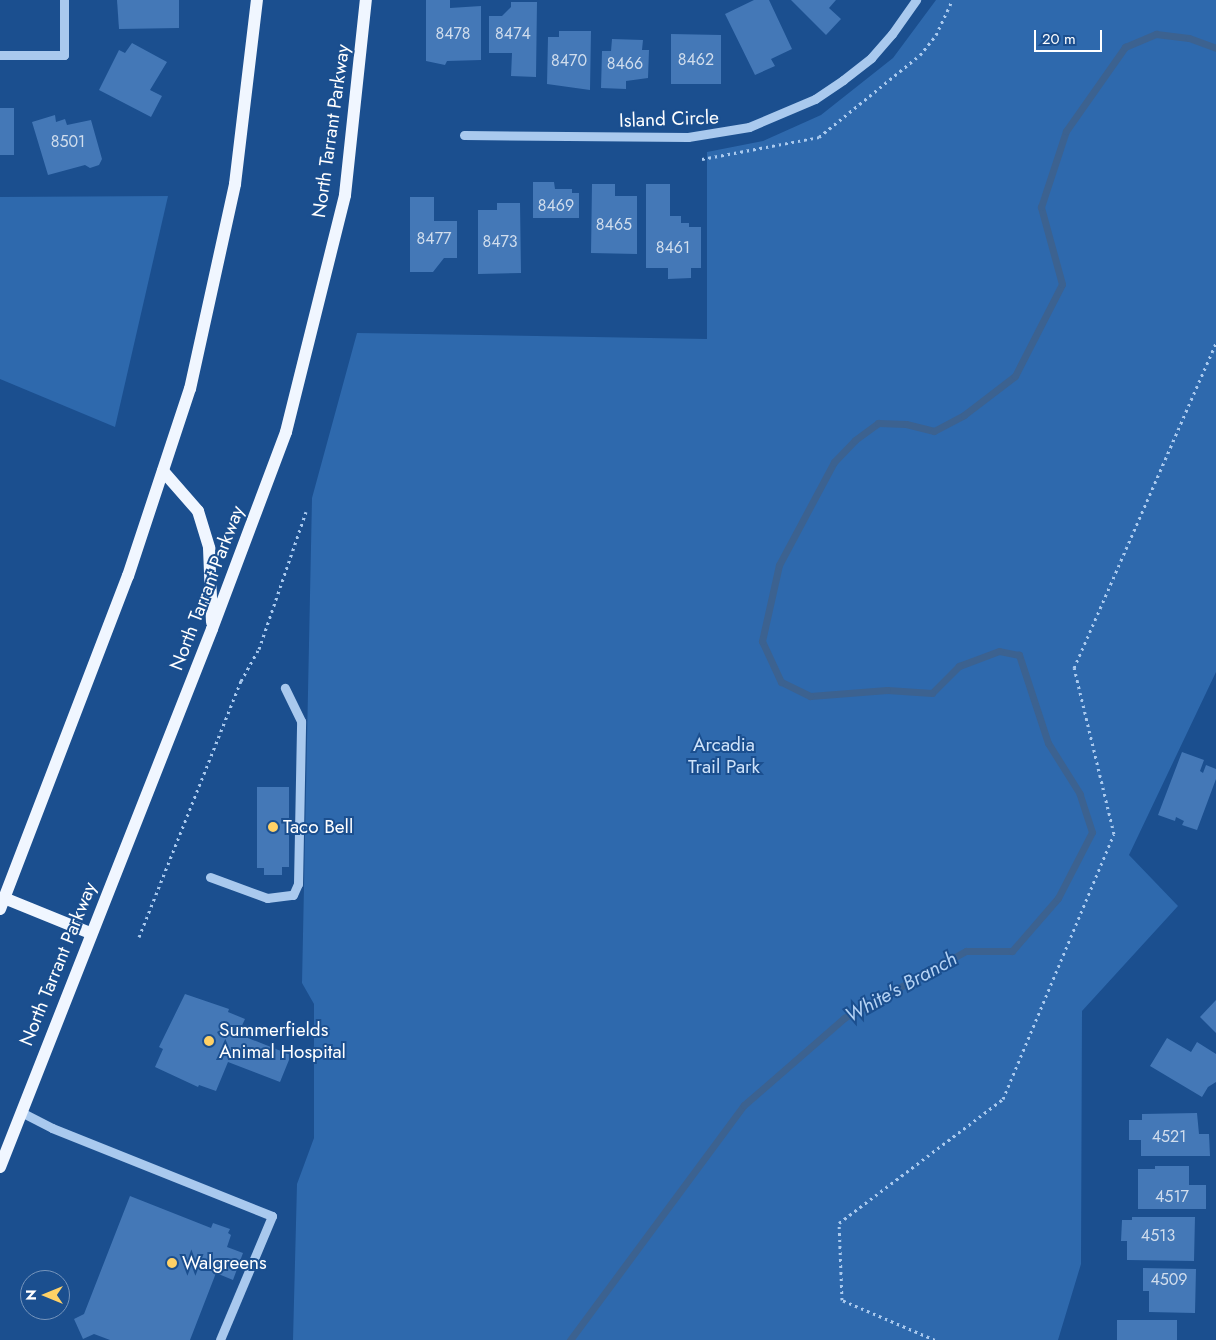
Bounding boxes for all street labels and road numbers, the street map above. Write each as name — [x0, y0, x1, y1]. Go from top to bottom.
street label: North Tarrant Parkway — [308, 43, 354, 219]
street label: Island Circle — [619, 106, 719, 132]
street label: North Tarrant Parkway — [165, 502, 249, 674]
street label: North Tarrant Parkway — [15, 879, 101, 1049]

